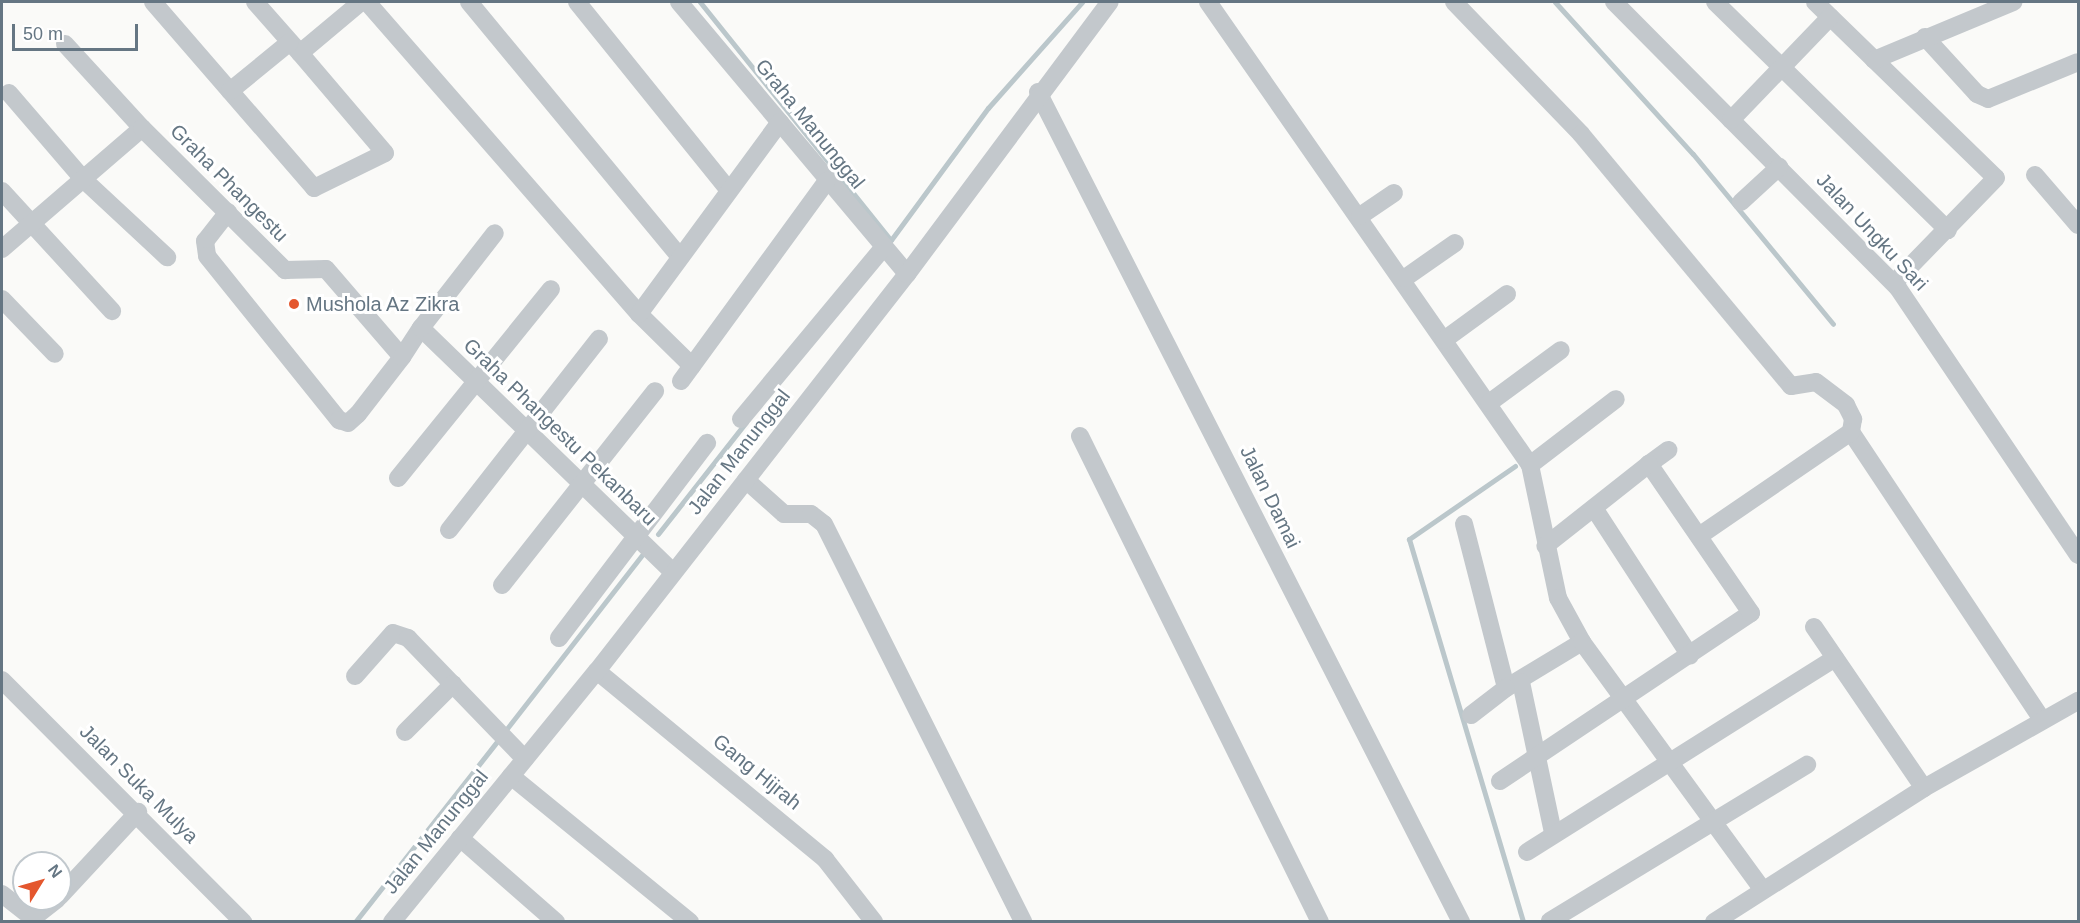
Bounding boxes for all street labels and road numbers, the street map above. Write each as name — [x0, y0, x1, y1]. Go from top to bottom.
street label: Graha Manunggal — [750, 54, 870, 194]
street label: Graha Phangestu — [165, 119, 293, 247]
street label: Jalan Ungku Sari — [1811, 168, 1933, 296]
street label: Graha Phangestu Pekanbaru — [458, 333, 662, 531]
street label: Jalan Manunggal — [683, 385, 795, 519]
street label: Jalan Damai — [1235, 442, 1305, 552]
street label: Jalan Suka Mulya — [75, 720, 203, 848]
street label: Gang Hijrah — [708, 729, 806, 815]
street label: Jalan Manunggal — [379, 765, 493, 899]

